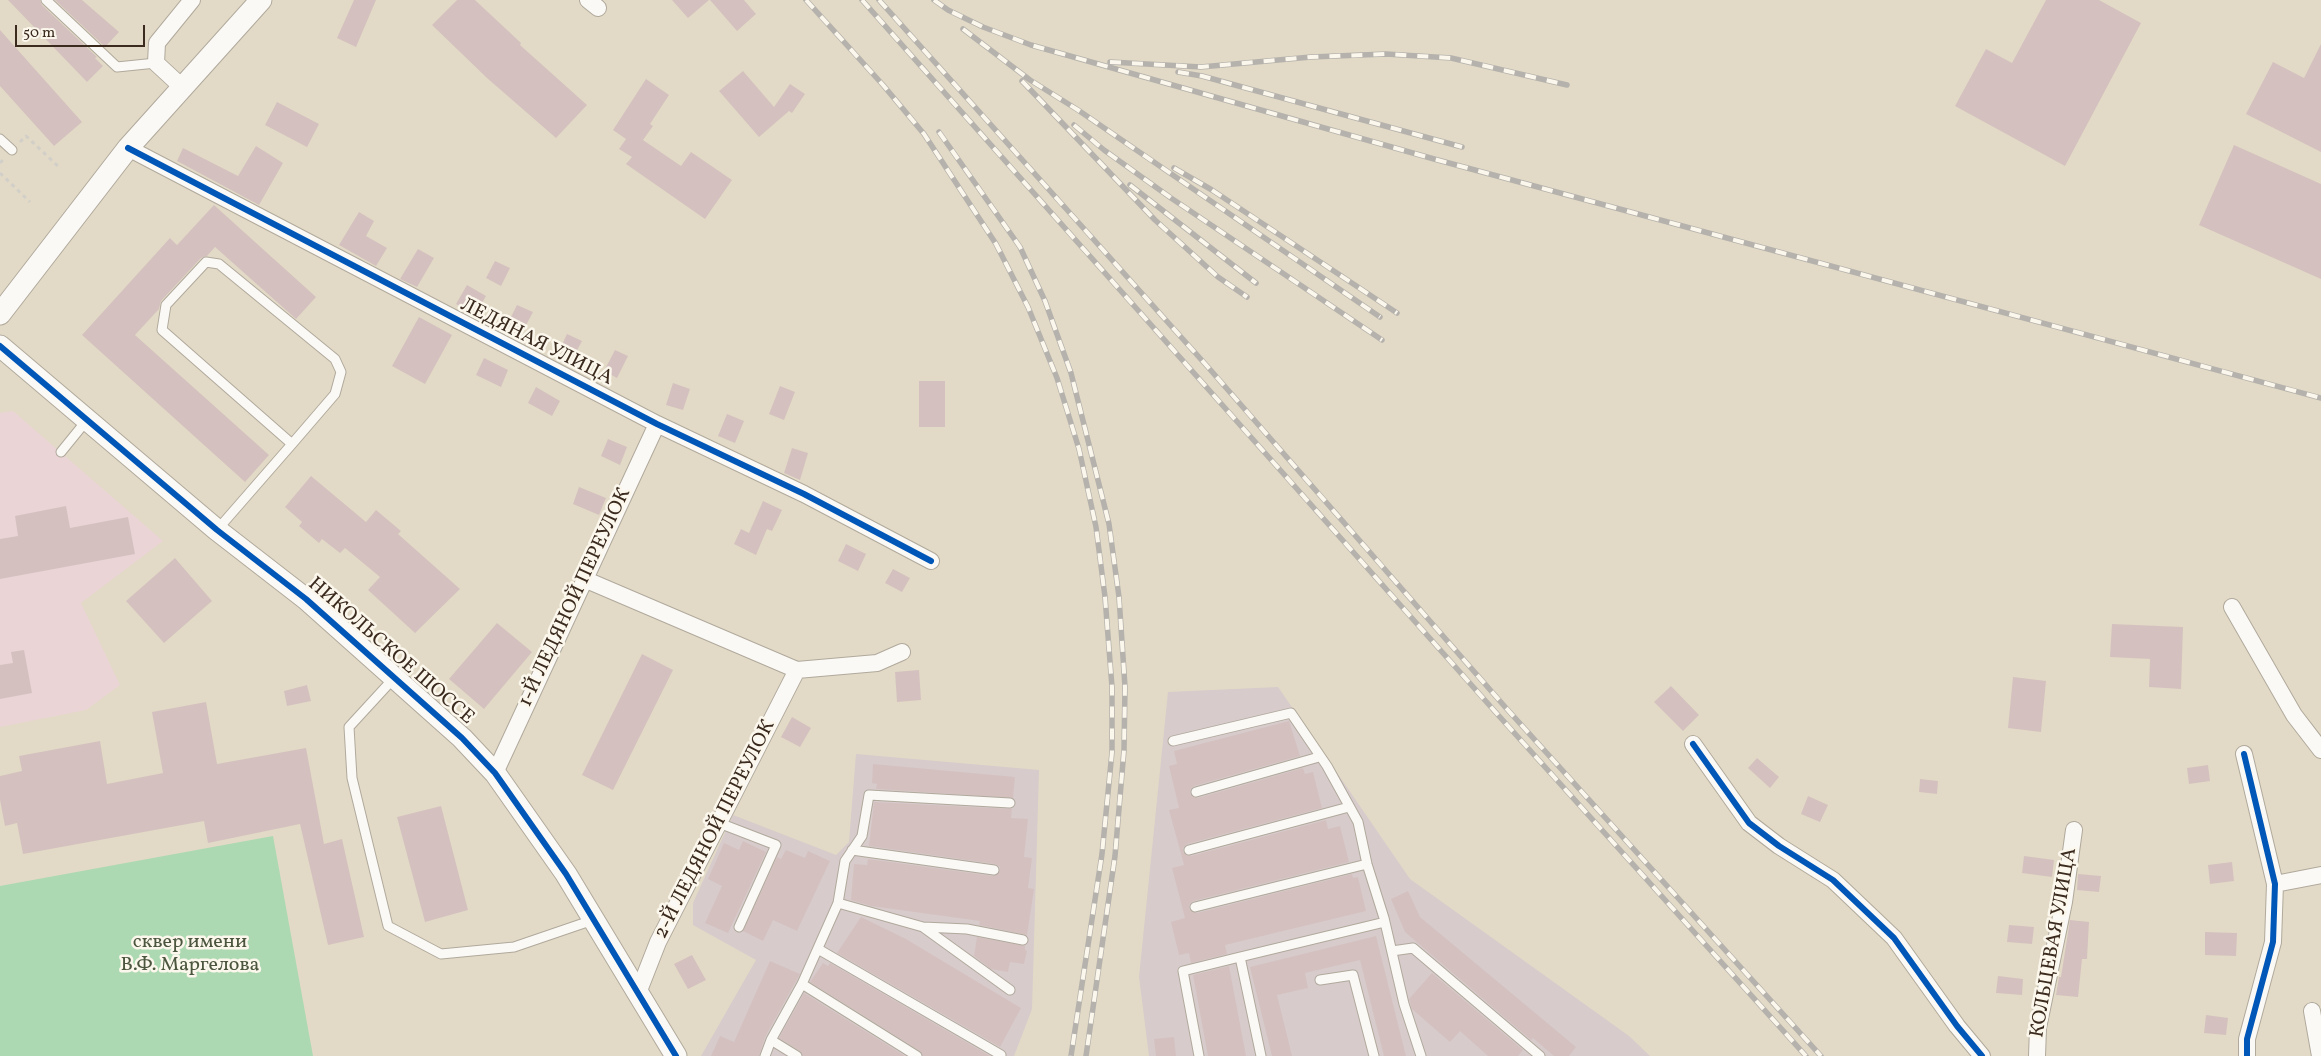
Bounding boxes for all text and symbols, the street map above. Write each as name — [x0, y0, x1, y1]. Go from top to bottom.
scale bar — [18, 15, 148, 47]
text: 50 m — [23, 23, 55, 44]
street label: ЛЕДЯНАЯ УЛИЦА — [456, 294, 616, 392]
street label: 1-Й ЛЕДЯНОЙ ПЕРЕУЛОК — [515, 485, 637, 711]
street label: НИКОЛЬСКОЕ ШОССЕ — [302, 573, 478, 731]
street label: 2-Й ЛЕДЯНОЙ ПЕРЕУЛОК — [650, 717, 782, 943]
street label: КОЛЬЦЕВАЯ УЛИЦА — [2026, 846, 2084, 1040]
park label: сквер имени В.Ф. Маргелова — [120, 931, 260, 978]

